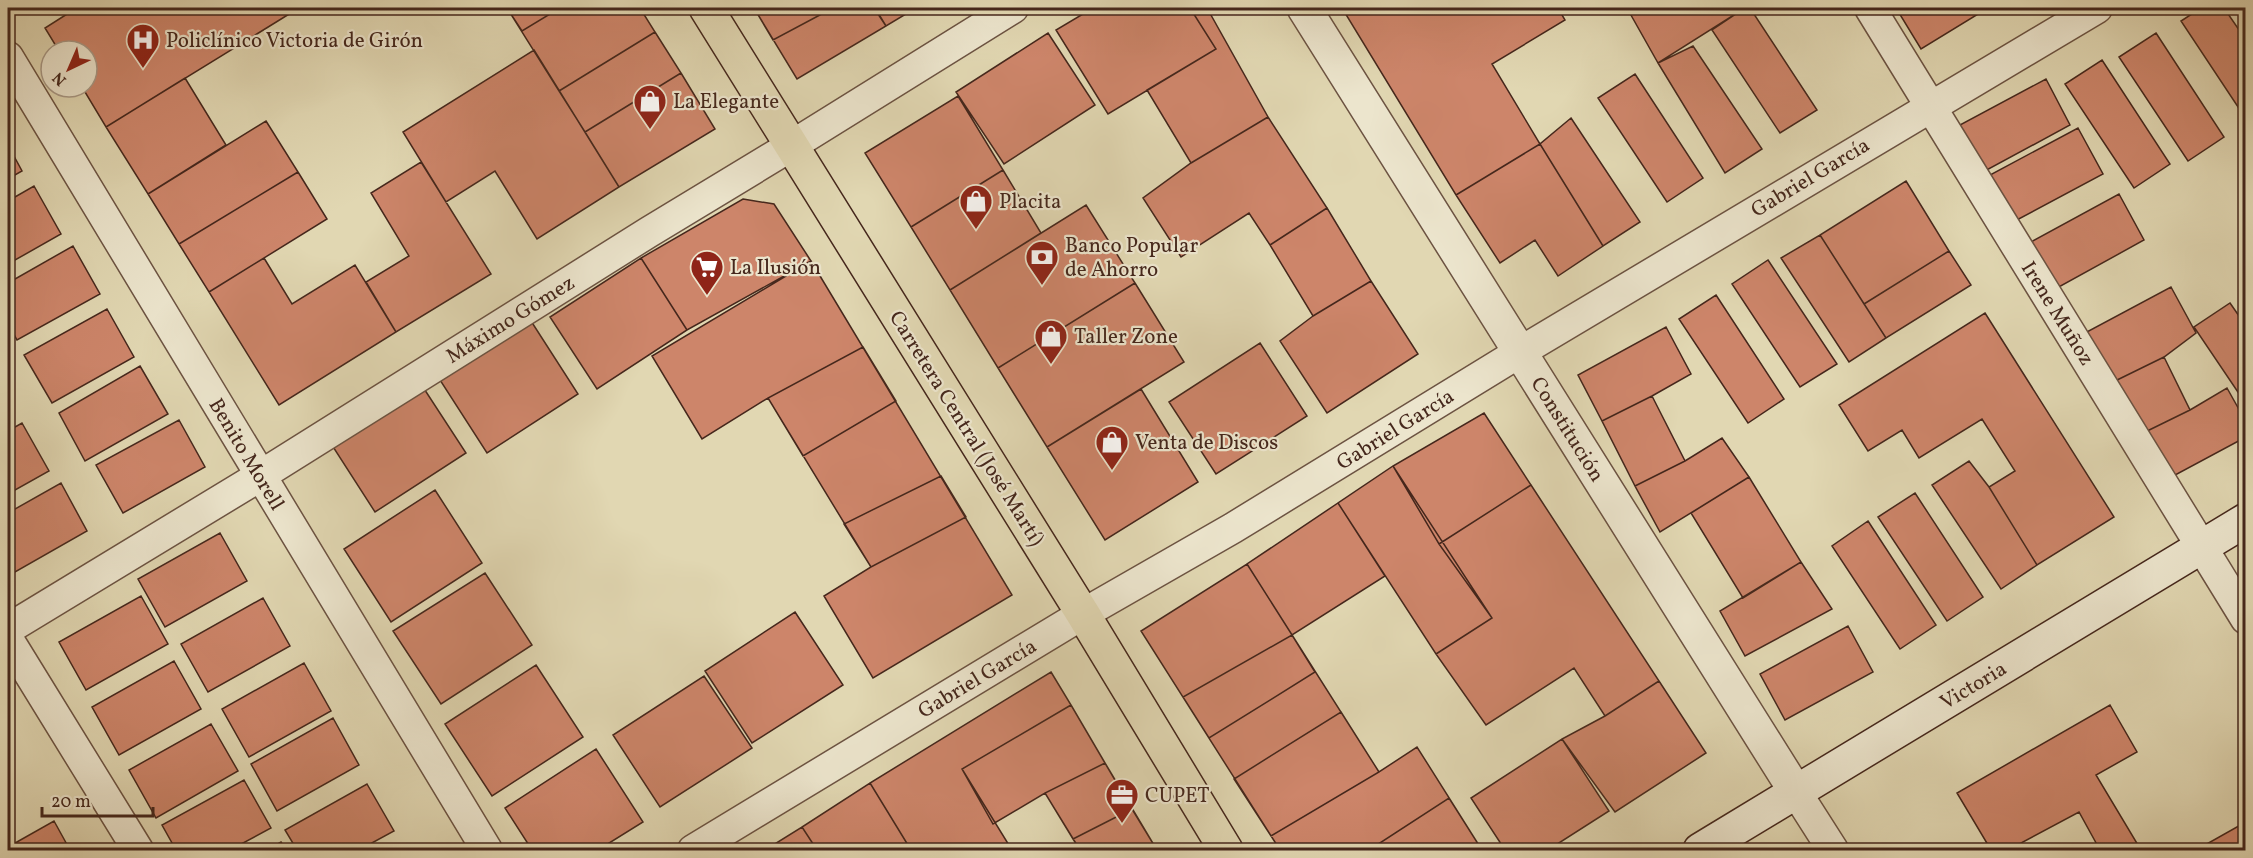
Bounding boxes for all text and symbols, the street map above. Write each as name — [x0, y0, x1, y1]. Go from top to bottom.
hospital icon: Policlínico Victoria de Girón — [125, 22, 161, 69]
place label: Policlínico Victoria de Girón — [166, 27, 423, 56]
north arrow — [39, 39, 99, 99]
text: N — [48, 66, 72, 90]
shop icon: La Elegante — [632, 83, 668, 130]
place label: La Elegante — [673, 88, 779, 117]
street label: Gabriel García — [1746, 131, 1876, 225]
shop icon: Placita — [958, 183, 994, 230]
place label: Placita — [999, 188, 1061, 217]
place label: Banco Popular de Ahorro — [1065, 232, 1198, 285]
bank icon: Banco Popular de Ahorro — [1024, 239, 1060, 286]
supermarket icon: La Ilusión — [689, 249, 725, 296]
place label: La Ilusión — [730, 254, 821, 283]
street label: Irene Muñoz — [2013, 256, 2100, 372]
street label: Máximo Gómez — [441, 269, 581, 371]
street label: Carretera Central (José Martí) — [881, 306, 1050, 552]
shop icon: Taller Zone — [1033, 318, 1069, 365]
place label: Taller Zone — [1074, 323, 1178, 352]
street label: Constitución — [1523, 372, 1610, 488]
street label: Gabriel García — [1331, 383, 1460, 478]
street label: Benito Morell — [201, 393, 291, 516]
shop icon: Venta de Discos — [1094, 424, 1130, 471]
place label: Venta de Discos — [1135, 429, 1278, 458]
street label: Gabriel García — [913, 632, 1043, 726]
street label: Victoria — [1935, 655, 2013, 718]
office icon: CUPET — [1104, 777, 1140, 824]
scale bar — [42, 780, 153, 818]
place label: CUPET — [1145, 782, 1210, 811]
text: 20 m — [51, 790, 91, 815]

